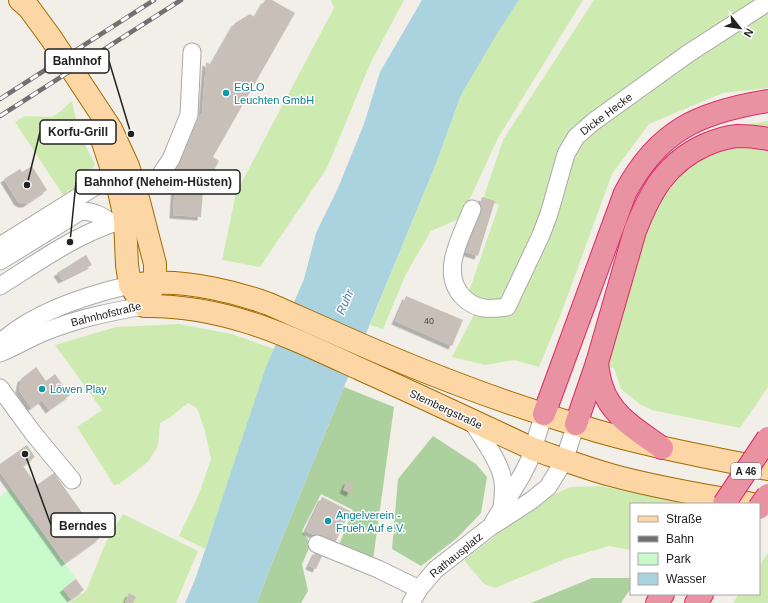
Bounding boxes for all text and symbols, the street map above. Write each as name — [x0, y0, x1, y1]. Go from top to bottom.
north arrow — [720, 8, 760, 48]
text: N — [741, 27, 756, 39]
callout: Bahnhof — [45, 49, 109, 73]
text: Bahnhof — [53, 54, 102, 68]
place label: EGLO Leuchten GmbH — [234, 81, 314, 106]
marker: EGLO Leuchten GmbH — [221, 88, 231, 98]
street label: Dicke Hecke — [578, 91, 634, 137]
callout: Korfu-Grill — [40, 120, 116, 144]
text: Korfu-Grill — [48, 125, 108, 139]
callout: Bahnhof (Neheim-Hüsten) — [76, 170, 240, 194]
text: Bahnhof (Neheim-Hüsten) — [84, 175, 232, 189]
water label: Ruhr — [333, 286, 357, 317]
street label: Bahnhofstraße — [70, 299, 142, 329]
house number: 40 — [424, 316, 434, 326]
place label: Löwen Play — [50, 383, 107, 395]
marker: Löwen Play — [37, 384, 47, 394]
street label: Stembergstraße — [408, 387, 484, 431]
road number: A 46 — [731, 463, 761, 479]
legend — [630, 503, 760, 595]
place label: Angelverein - Frueh Auf e.V. — [336, 509, 405, 534]
text: Straße — [666, 512, 702, 526]
callout: Berndes — [51, 513, 115, 537]
marker: Angelverein - Frueh Auf e.V. — [323, 516, 333, 526]
text: Berndes — [59, 519, 107, 533]
street label: Rathausplatz — [427, 530, 485, 580]
text: Bahn — [666, 532, 694, 546]
text: Park — [666, 552, 692, 566]
text: Wasser — [666, 572, 706, 586]

